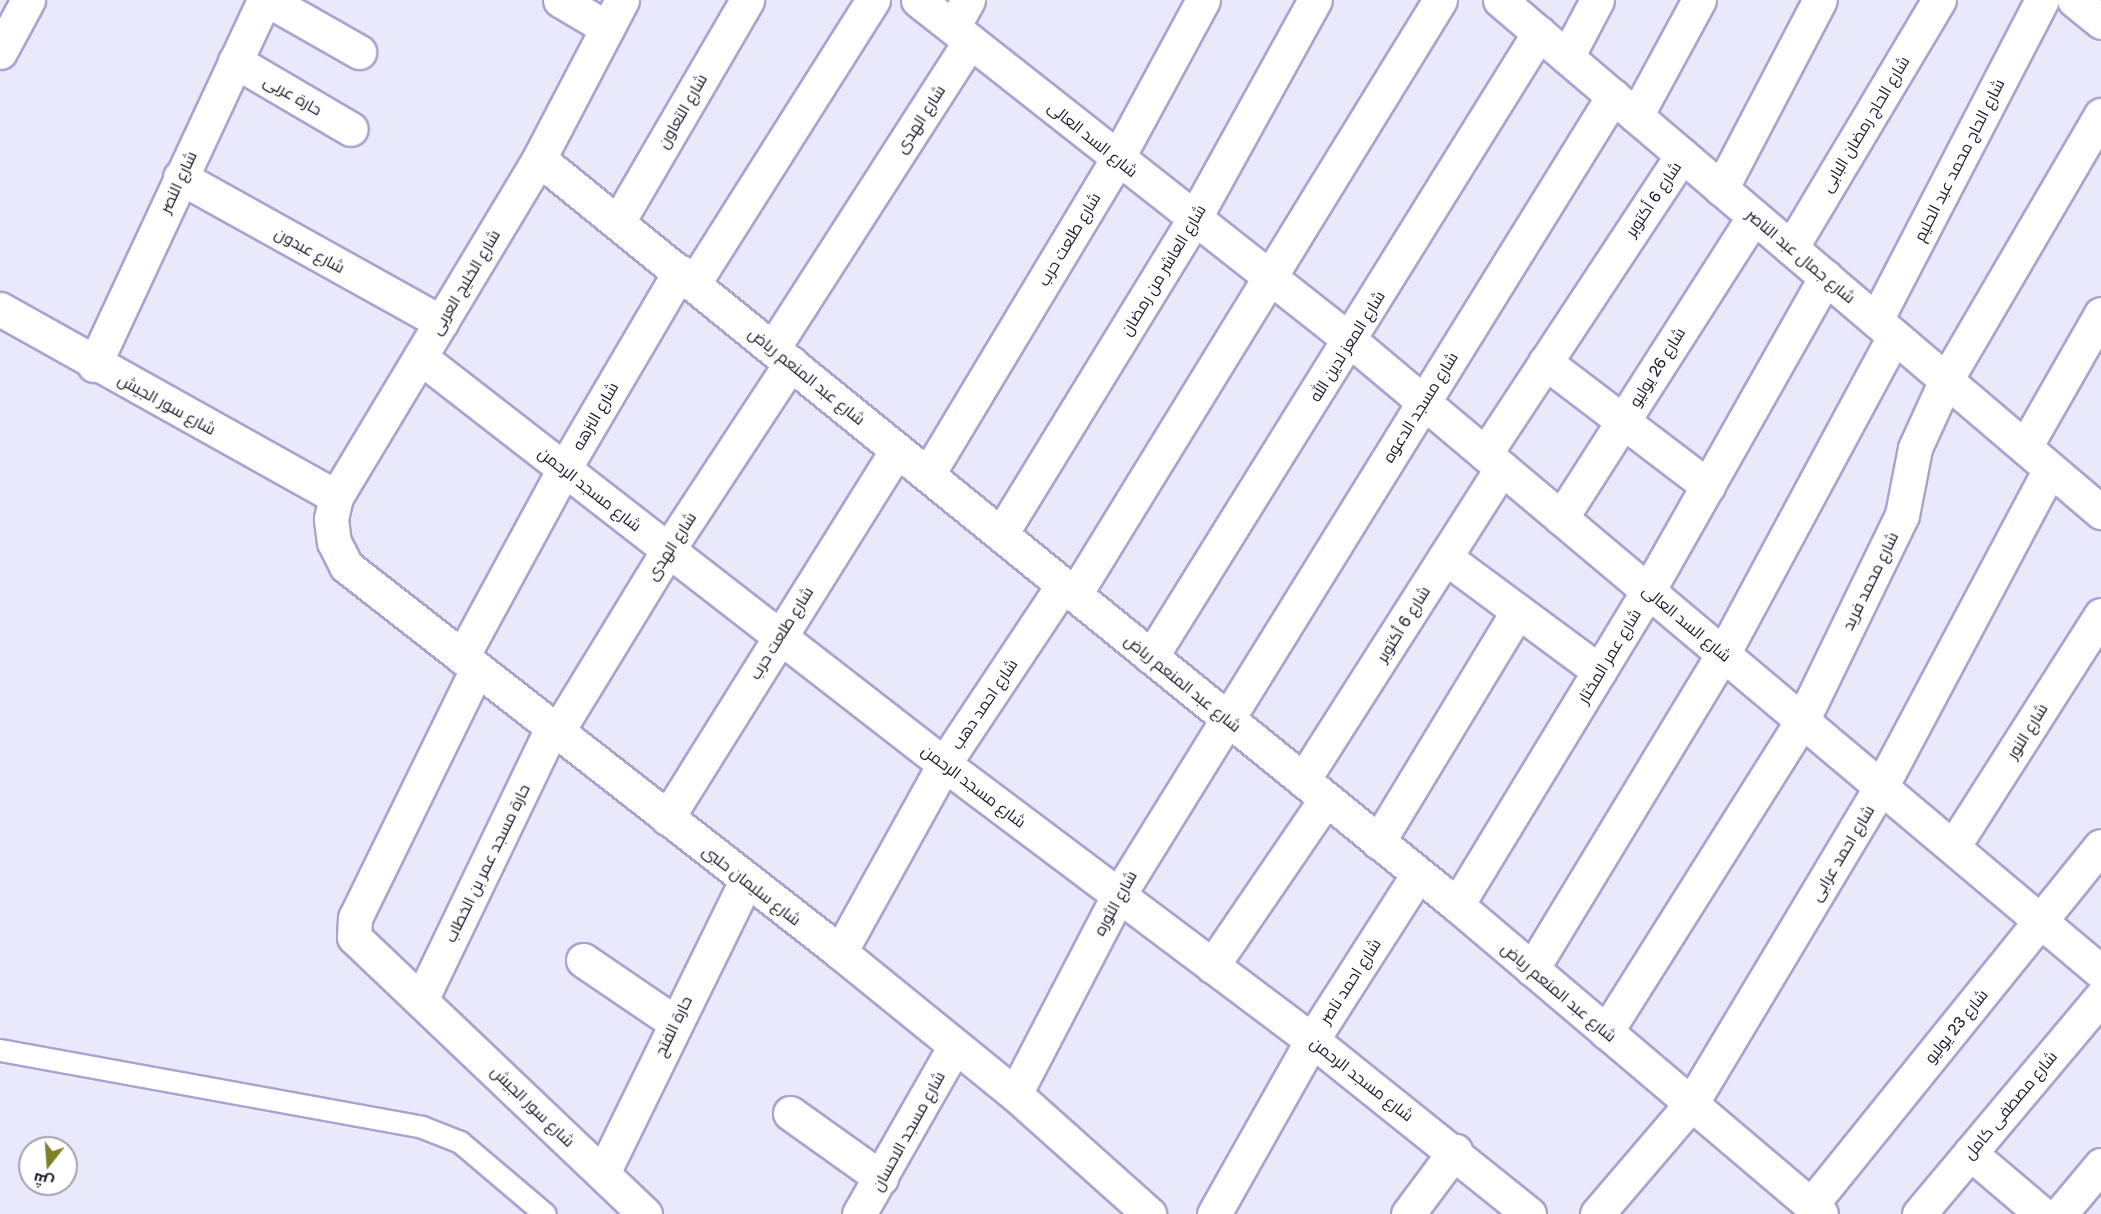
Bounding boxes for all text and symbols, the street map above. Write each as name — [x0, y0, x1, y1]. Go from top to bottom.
street label: شارع الحاج رمضان البابى — [1817, 52, 1913, 196]
street label: شارع التعاون — [653, 70, 711, 152]
street label: حارة عربى — [261, 71, 325, 119]
street label: شارع الحاج محمد عبد الحليم — [1910, 76, 2008, 244]
street label: شارع الهدى — [891, 81, 949, 157]
street label: شارع السد العالى — [1044, 97, 1142, 181]
street label: شارع النصر — [155, 148, 201, 216]
street label: شارع 6 أكتوبر — [1621, 158, 1685, 240]
street label: شارع طلعت حرب — [1034, 189, 1104, 289]
street label: شارع العاشر من رمضان — [1116, 201, 1210, 339]
street label: شارع جمال عبد الناصر — [1743, 205, 1859, 307]
street label: شارع عبدون — [272, 223, 348, 277]
street label: شارع الخليج العربى — [426, 226, 504, 338]
street label: شارع المعز لدين الله — [1305, 287, 1389, 405]
street label: شارع عبد المنعم رياض — [745, 323, 869, 429]
street label: شارع 26 يوليو — [1625, 324, 1689, 410]
street label: شارع مسجد الدعوه — [1378, 348, 1462, 466]
street label: شارع سور الجيش — [115, 369, 219, 439]
street label: شارع النزهه — [568, 379, 622, 453]
street label: شارع مسجد الرحمن — [535, 443, 645, 535]
street label: شارع الهدى — [642, 508, 700, 584]
street label: شارع محمد فريد — [1838, 529, 1902, 633]
street label: شارع السد العالى — [1639, 580, 1735, 666]
street label: شارع 6 أكتوبر — [1372, 582, 1434, 666]
street label: شارع طلعت حرب — [745, 583, 817, 683]
street label: شارع عمر المختار — [1573, 605, 1645, 707]
street label: شارع عبد المنعم رياض — [1121, 630, 1245, 736]
street label: شارع احمد دهب — [947, 655, 1021, 753]
street label: شارع النور — [2002, 700, 2052, 762]
street label: شارع مسجد الرحمن — [918, 741, 1030, 831]
street label: حارة مسجد عمر بن الخطاب — [440, 781, 534, 945]
street label: شارع احمد عرابى — [1806, 802, 1878, 904]
street label: شارع سليمان حلبى — [699, 841, 805, 929]
street label: شارع الثوره — [1089, 867, 1141, 939]
street label: شارع احمد ناصر — [1315, 935, 1385, 1027]
street label: شارع عبد المنعم رياض — [1498, 938, 1620, 1046]
street label: شارع 23 يوليو — [1920, 985, 1992, 1067]
street label: حارة الفتح — [650, 993, 696, 1059]
street label: شارع مسجد الرحمن — [1307, 1033, 1417, 1125]
street label: شارع مصطفى كامل — [1959, 1047, 2061, 1163]
street label: شارع سور الجيش — [487, 1061, 579, 1151]
street label: شارع مسجد الاحسان — [867, 1068, 949, 1194]
north arrow — [18, 1136, 78, 1196]
text: ش — [31, 1169, 56, 1194]

